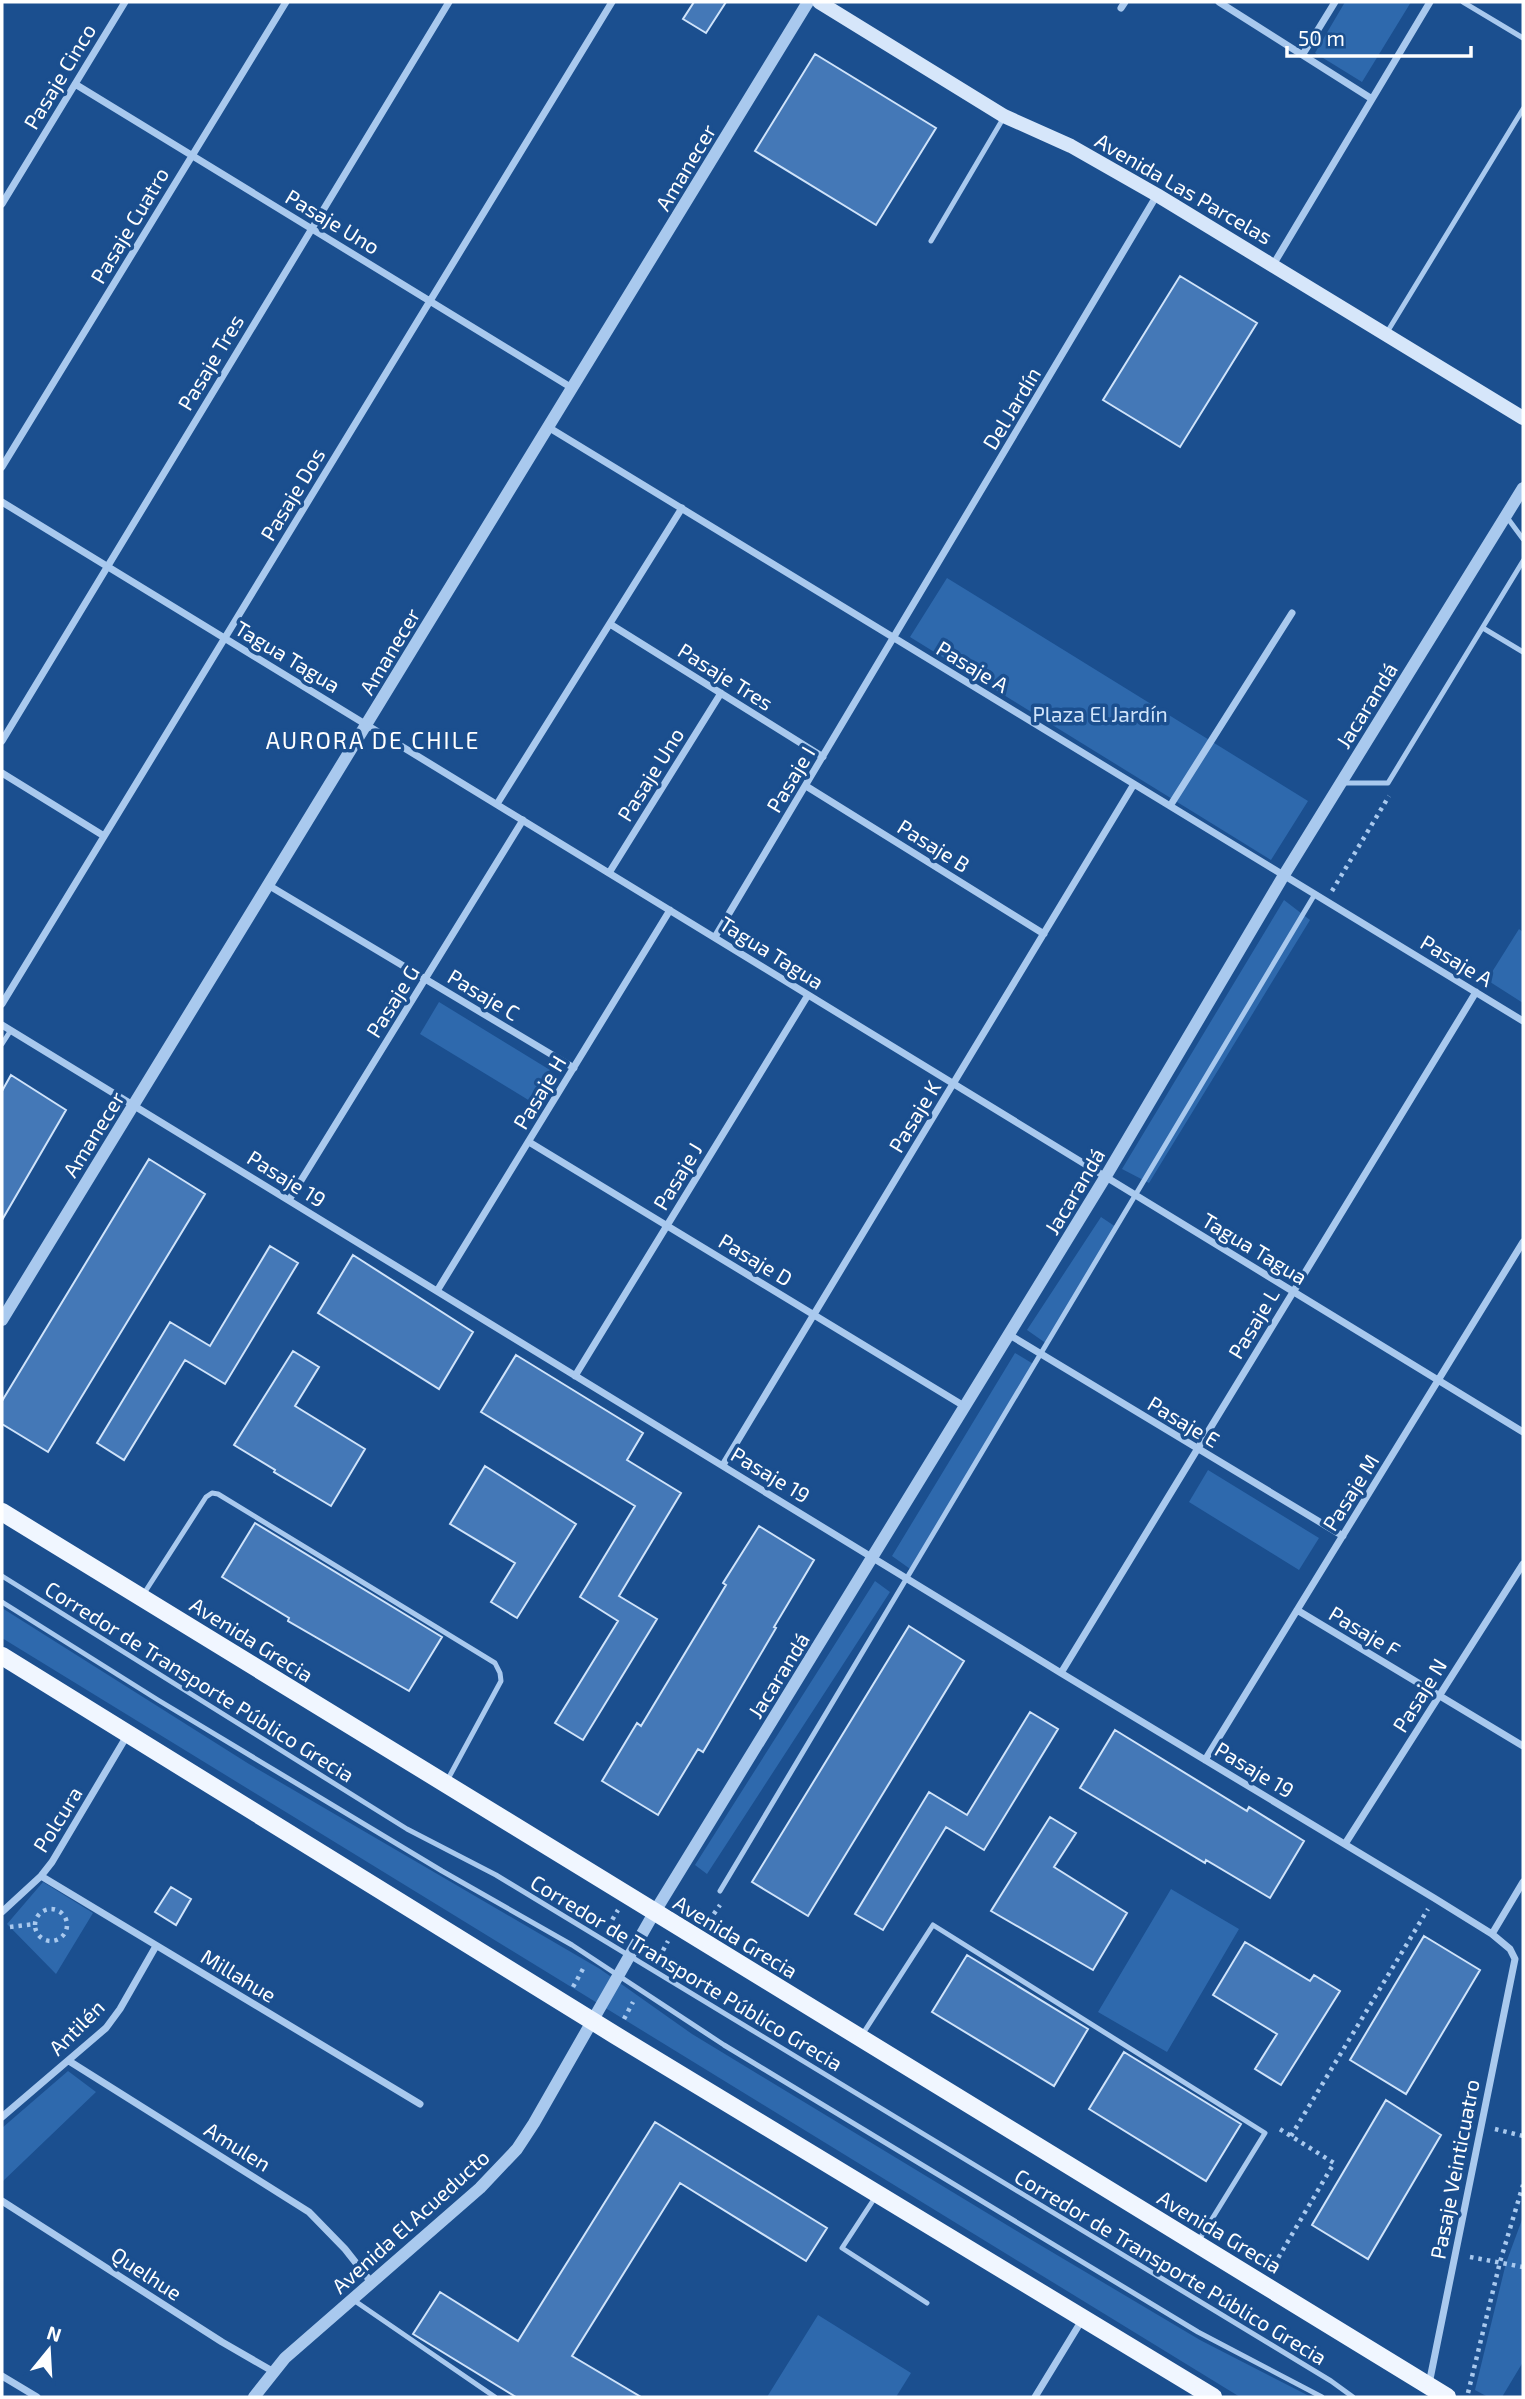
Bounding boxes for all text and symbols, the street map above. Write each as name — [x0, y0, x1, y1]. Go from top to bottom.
scale bar — [1287, 14, 1471, 58]
street label: Pasaje Cinco — [18, 19, 101, 134]
text: 50 m — [1298, 25, 1345, 50]
street label: Amanecer — [649, 119, 721, 215]
street label: Avenida Las Parcelas — [1091, 127, 1277, 249]
street label: Pasaje Cuatro — [85, 163, 174, 288]
street label: Pasaje Uno — [281, 183, 385, 260]
street label: Pasaje Tres — [172, 310, 249, 415]
street label: Del Jardín — [977, 362, 1045, 454]
street label: Pasaje Dos — [255, 443, 330, 545]
street label: Amanecer — [353, 603, 425, 699]
street label: Tagua Tagua — [231, 615, 345, 697]
street label: Pasaje A — [932, 635, 1014, 698]
street label: Pasaje Tres — [673, 637, 778, 716]
street label: Jacarandá — [1330, 658, 1402, 752]
park label: Plaza El Jardín — [1032, 701, 1168, 726]
street label: Pasaje Uno — [611, 723, 689, 826]
district label: AURORA DE CHILE — [266, 726, 480, 754]
street label: Pasaje I — [761, 741, 820, 817]
street label: Pasaje B — [893, 813, 975, 878]
street label: Tagua Tagua — [715, 910, 829, 994]
street label: Pasaje A — [1416, 929, 1498, 992]
street label: Pasaje G — [360, 960, 425, 1042]
street label: Pasaje C — [443, 963, 524, 1026]
street label: Pasaje H — [507, 1051, 572, 1134]
street label: Pasaje K — [883, 1075, 946, 1157]
street label: Amanecer — [57, 1086, 129, 1181]
street label: Pasaje J — [647, 1138, 708, 1215]
street label: Jacarandá — [1039, 1143, 1109, 1239]
street label: Pasaje 19 — [243, 1144, 331, 1213]
street label: Tagua Tagua — [1198, 1207, 1312, 1289]
street label: Pasaje D — [714, 1227, 797, 1291]
street label: Pasaje L — [1222, 1283, 1285, 1363]
street label: Pasaje E — [1143, 1390, 1224, 1453]
street label: Pasaje 19 — [726, 1441, 815, 1508]
street label: Pasaje M — [1317, 1449, 1384, 1535]
street label: Corredor de Transporte Público Grecia — [41, 1575, 359, 1787]
street label: Avenida Grecia — [186, 1591, 318, 1687]
street label: Pasaje F — [1324, 1600, 1405, 1663]
street label: Jacarandá — [742, 1628, 814, 1722]
street label: Pasaje N — [1387, 1654, 1452, 1737]
street label: Pasaje 19 — [1210, 1736, 1299, 1803]
street label: Polcura — [27, 1782, 87, 1856]
street label: Corredor de Transporte Público Grecia — [526, 1869, 848, 2075]
street label: Avenida Grecia — [669, 1889, 803, 1983]
street label: Millahue — [197, 1943, 281, 2007]
street label: Antilén — [43, 1994, 109, 2060]
street label: Pasaje Veinticuatro — [1424, 2077, 1485, 2261]
street label: Amulen — [200, 2116, 276, 2176]
street label: Avenida El Acueducto — [326, 2144, 494, 2298]
street label: Corredor de Transporte Público Grecia — [1010, 2163, 1332, 2369]
street label: Avenida Grecia — [1153, 2184, 1287, 2278]
street label: Quelhue — [107, 2241, 187, 2306]
north arrow — [14, 2315, 84, 2385]
text: N — [44, 2320, 64, 2346]

